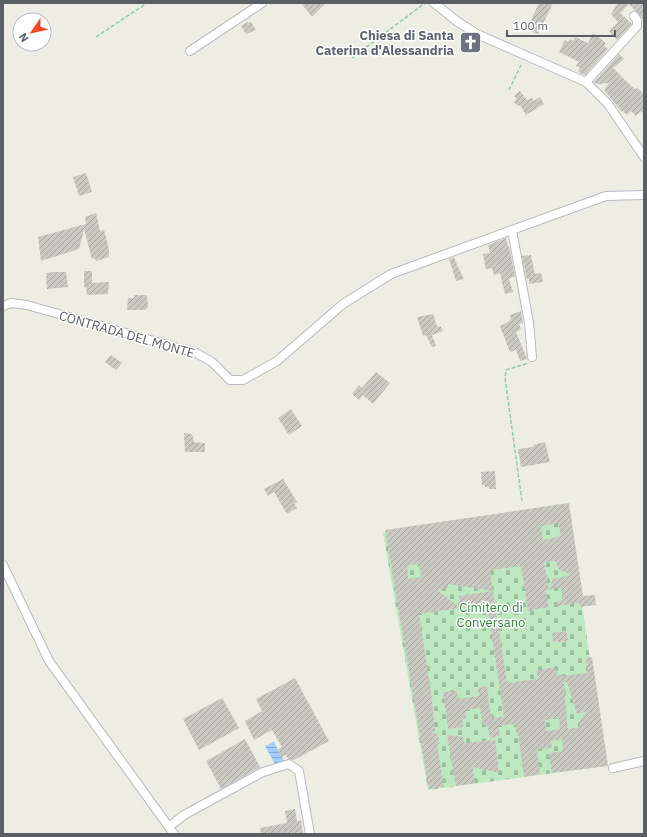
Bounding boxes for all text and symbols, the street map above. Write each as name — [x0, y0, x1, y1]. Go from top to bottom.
north arrow — [12, 12, 52, 52]
scale bar — [507, 12, 615, 38]
text: 100 m — [513, 18, 548, 33]
place label: Chiesa di Santa Caterina d'Alessandria — [315, 27, 454, 59]
church icon: Chiesa di Santa Caterina d'Alessandria — [457, 29, 483, 55]
text: N — [16, 30, 32, 45]
street label: CONTRADA DEL MONTE — [57, 307, 197, 362]
park label: Cimitero di Conversano — [457, 599, 525, 631]

